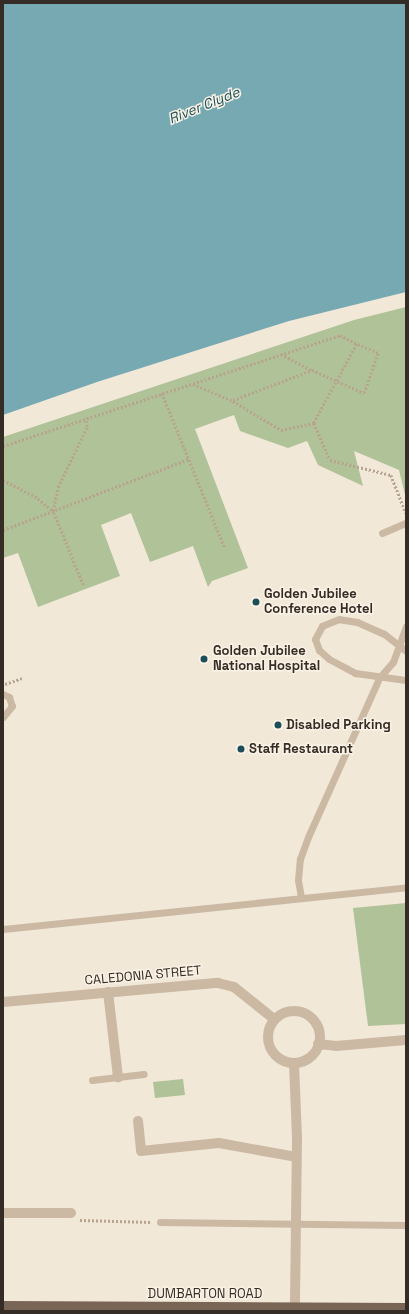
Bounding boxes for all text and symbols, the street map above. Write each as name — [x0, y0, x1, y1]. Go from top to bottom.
water label: River Clyde — [166, 83, 242, 127]
place label: Golden Jubilee Conference Hotel — [264, 587, 373, 618]
marker: Golden Jubilee Conference Hotel — [251, 597, 261, 607]
place label: Golden Jubilee National Hospital — [213, 644, 320, 675]
marker: Golden Jubilee National Hospital — [198, 653, 210, 665]
place label: Disabled Parking — [286, 717, 391, 733]
marker: Disabled Parking — [273, 720, 283, 730]
place label: Staff Restaurant — [249, 741, 353, 757]
marker: Staff Restaurant — [236, 744, 246, 754]
street label: CALEDONIA STREET — [84, 963, 202, 989]
street label: DUMBARTON ROAD — [148, 1286, 262, 1302]

